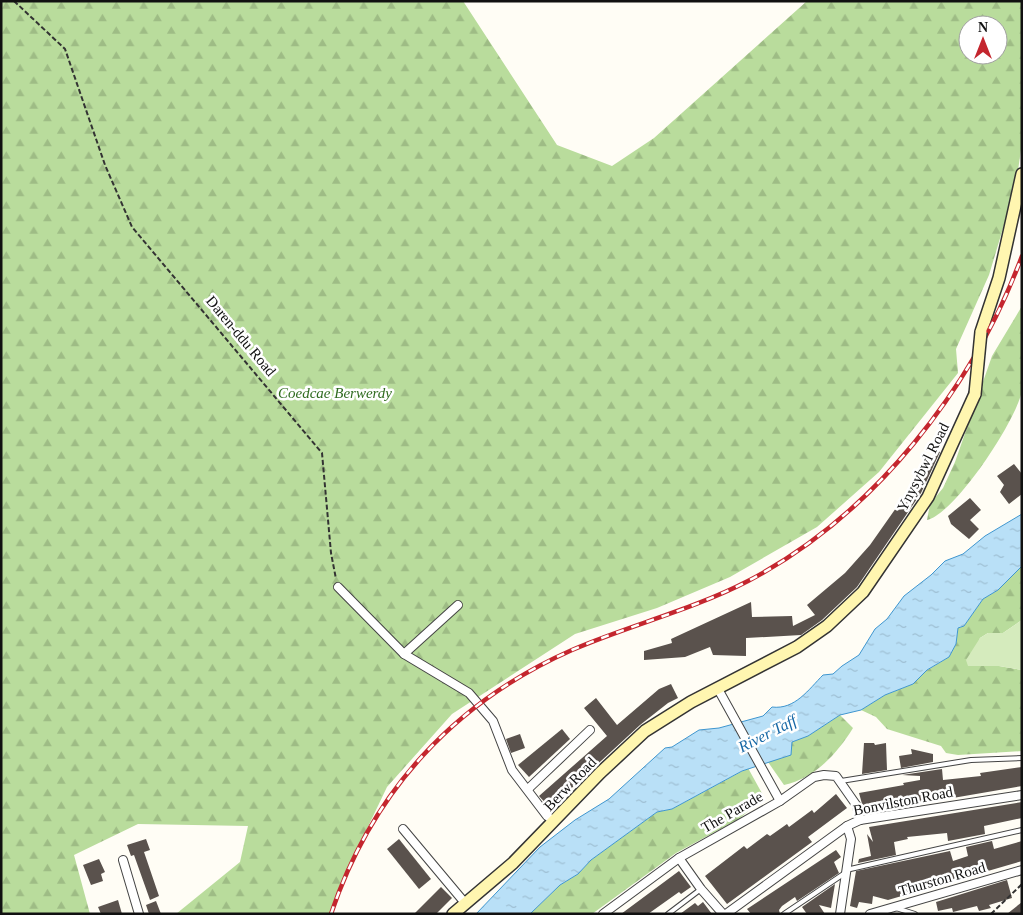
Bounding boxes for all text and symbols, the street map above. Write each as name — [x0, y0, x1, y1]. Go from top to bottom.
north arrow — [958, 15, 1008, 65]
text: N — [978, 20, 988, 35]
street label: Daren-ddu Road — [203, 293, 279, 380]
park label: Coedcae Berwerdy — [278, 385, 392, 401]
street label: Ynysybwl Road — [894, 420, 952, 514]
water label: River Taff — [734, 710, 802, 757]
street label: Berw Road — [541, 754, 600, 814]
street label: Bonvilston Road — [852, 783, 955, 819]
street label: The Parade — [699, 788, 766, 836]
street label: Thurston Road — [897, 859, 988, 899]

